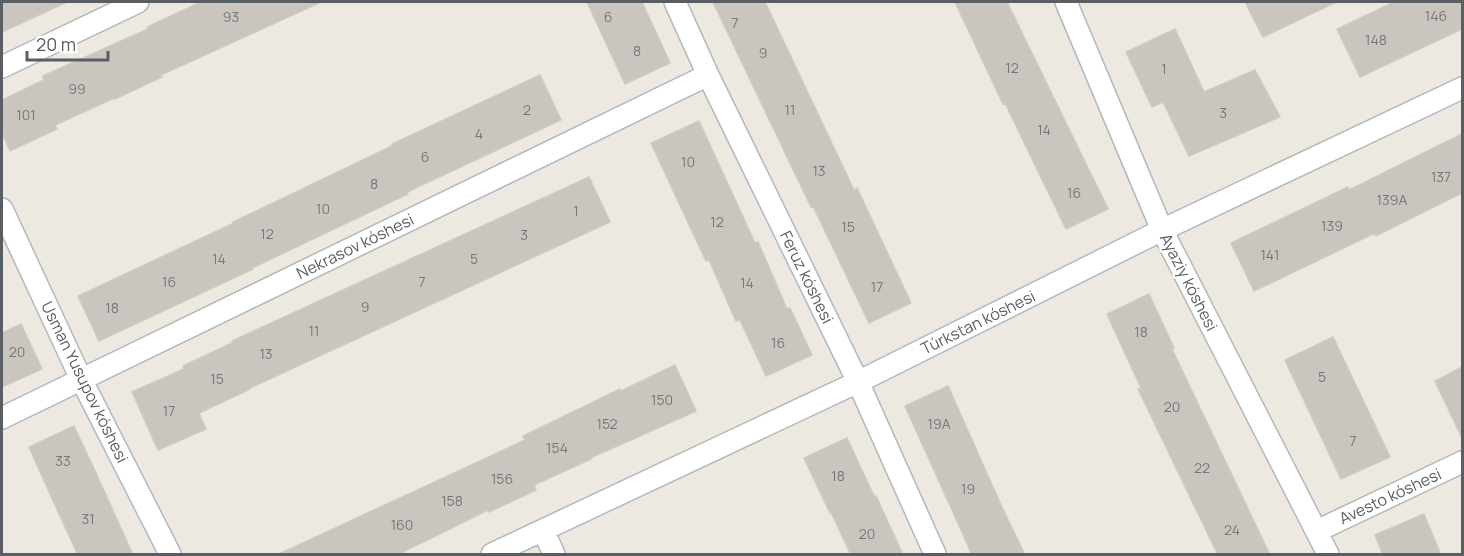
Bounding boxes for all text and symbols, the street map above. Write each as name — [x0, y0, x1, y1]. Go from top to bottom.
house number: 146 — [1425, 6, 1447, 25]
house number: 93 — [223, 7, 239, 26]
house number: 6 — [604, 7, 612, 26]
house number: 7 — [731, 13, 739, 32]
scale bar — [27, 24, 108, 62]
house number: 148 — [1365, 30, 1387, 49]
text: 20 m — [36, 32, 76, 56]
house number: 8 — [633, 41, 641, 60]
house number: 9 — [759, 43, 767, 62]
house number: 12 — [1005, 58, 1019, 77]
house number: 1 — [1161, 59, 1167, 78]
house number: 99 — [68, 79, 86, 98]
house number: 2 — [523, 100, 531, 119]
house number: 11 — [785, 100, 795, 119]
house number: 3 — [1219, 103, 1227, 122]
house number: 101 — [16, 105, 36, 124]
house number: 14 — [1037, 120, 1051, 139]
house number: 4 — [475, 124, 483, 143]
house number: 6 — [421, 147, 429, 166]
house number: 10 — [681, 152, 695, 171]
house number: 13 — [812, 161, 826, 180]
house number: 137 — [1431, 167, 1451, 186]
house number: 8 — [370, 174, 378, 193]
house number: 16 — [1067, 183, 1081, 202]
house number: 139A — [1377, 190, 1408, 209]
house number: 10 — [316, 199, 330, 218]
house number: 1 — [573, 201, 579, 220]
street label: Nekrasov kóshesi — [293, 208, 417, 284]
house number: 12 — [710, 212, 724, 231]
house number: 139 — [1321, 216, 1343, 235]
house number: 15 — [841, 217, 855, 236]
house number: 12 — [260, 224, 274, 243]
house number: 3 — [520, 225, 528, 244]
street label: Feruz kóshesi — [775, 227, 839, 327]
street label: Ayaziy kóshesi — [1155, 229, 1223, 335]
house number: 141 — [1260, 245, 1280, 264]
house number: 14 — [212, 249, 226, 268]
house number: 5 — [470, 249, 478, 268]
house number: 16 — [162, 272, 176, 291]
house number: 7 — [418, 272, 426, 291]
house number: 14 — [740, 273, 754, 292]
house number: 17 — [871, 277, 883, 296]
street label: Túrkstan kóshesi — [917, 285, 1039, 359]
house number: 9 — [361, 297, 369, 316]
street label: Usman Yusupov kóshesi — [36, 298, 134, 466]
house number: 18 — [105, 298, 119, 317]
house number: 11 — [309, 321, 319, 340]
house number: 18 — [1134, 322, 1148, 341]
house number: 16 — [771, 333, 785, 352]
house number: 20 — [9, 342, 25, 361]
house number: 13 — [259, 344, 273, 363]
house number: 5 — [1318, 367, 1326, 386]
house number: 15 — [210, 369, 224, 388]
house number: 150 — [651, 390, 673, 409]
house number: 20 — [1164, 397, 1180, 416]
house number: 17 — [163, 401, 175, 420]
house number: 152 — [596, 414, 618, 433]
house number: 19A — [927, 414, 951, 433]
house number: 7 — [1349, 431, 1357, 450]
house number: 154 — [546, 438, 568, 457]
house number: 33 — [55, 451, 71, 470]
house number: 22 — [1194, 458, 1210, 477]
street label: Avesto kóshesi — [1335, 463, 1445, 529]
house number: 18 — [831, 466, 845, 485]
house number: 156 — [491, 469, 513, 488]
house number: 19 — [961, 479, 975, 498]
house number: 158 — [441, 491, 463, 510]
house number: 31 — [81, 509, 95, 528]
house number: 160 — [391, 515, 413, 534]
house number: 24 — [1224, 520, 1240, 539]
house number: 20 — [859, 524, 875, 543]

